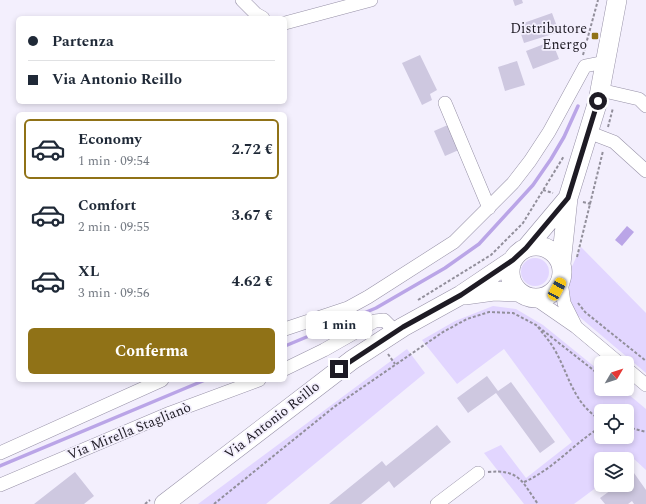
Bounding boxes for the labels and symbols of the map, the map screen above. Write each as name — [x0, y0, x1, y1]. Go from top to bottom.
place label: Distributore Energo — [510, 18, 587, 55]
marker: Distributore Energo — [590, 31, 600, 41]
route start — [589, 92, 607, 110]
car — [546, 276, 568, 302]
callout: 1 min — [306, 311, 372, 339]
north arrow — [594, 356, 634, 396]
route end — [330, 360, 348, 378]
street label: Via Antonio Reillo — [220, 376, 324, 464]
street label: Via Mirella Staglianò — [64, 397, 194, 465]

